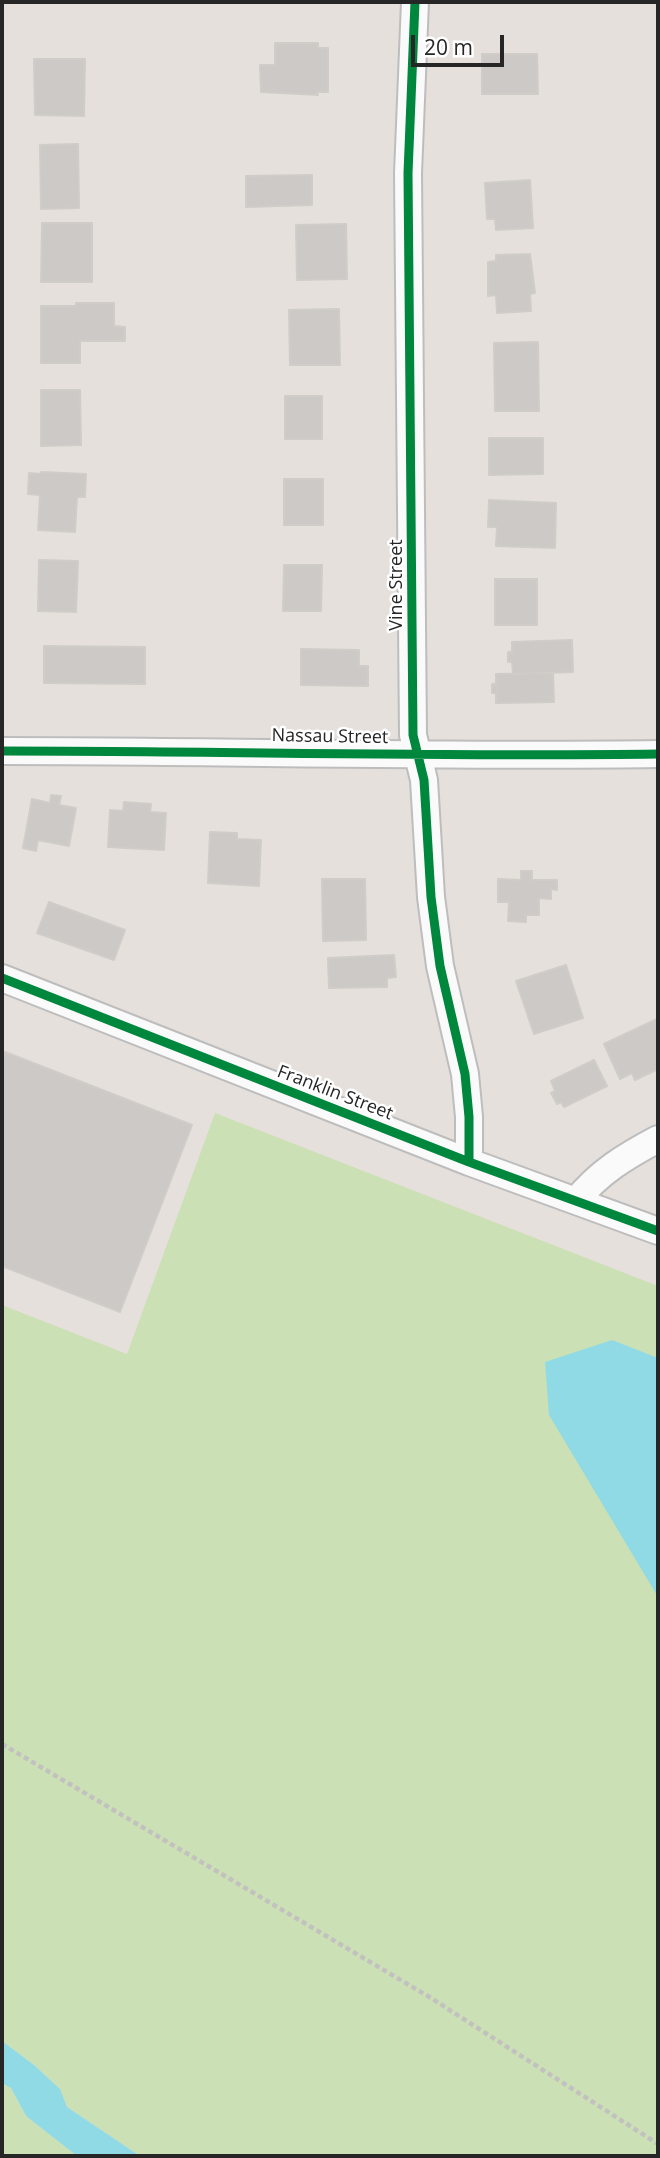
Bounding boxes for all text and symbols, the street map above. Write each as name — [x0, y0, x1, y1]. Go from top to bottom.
scale bar — [415, 21, 508, 65]
text: 20 m — [424, 33, 473, 61]
street label: Vine Street — [386, 539, 408, 631]
street label: Nassau Street — [271, 725, 389, 749]
street label: Franklin Street — [274, 1061, 396, 1125]

